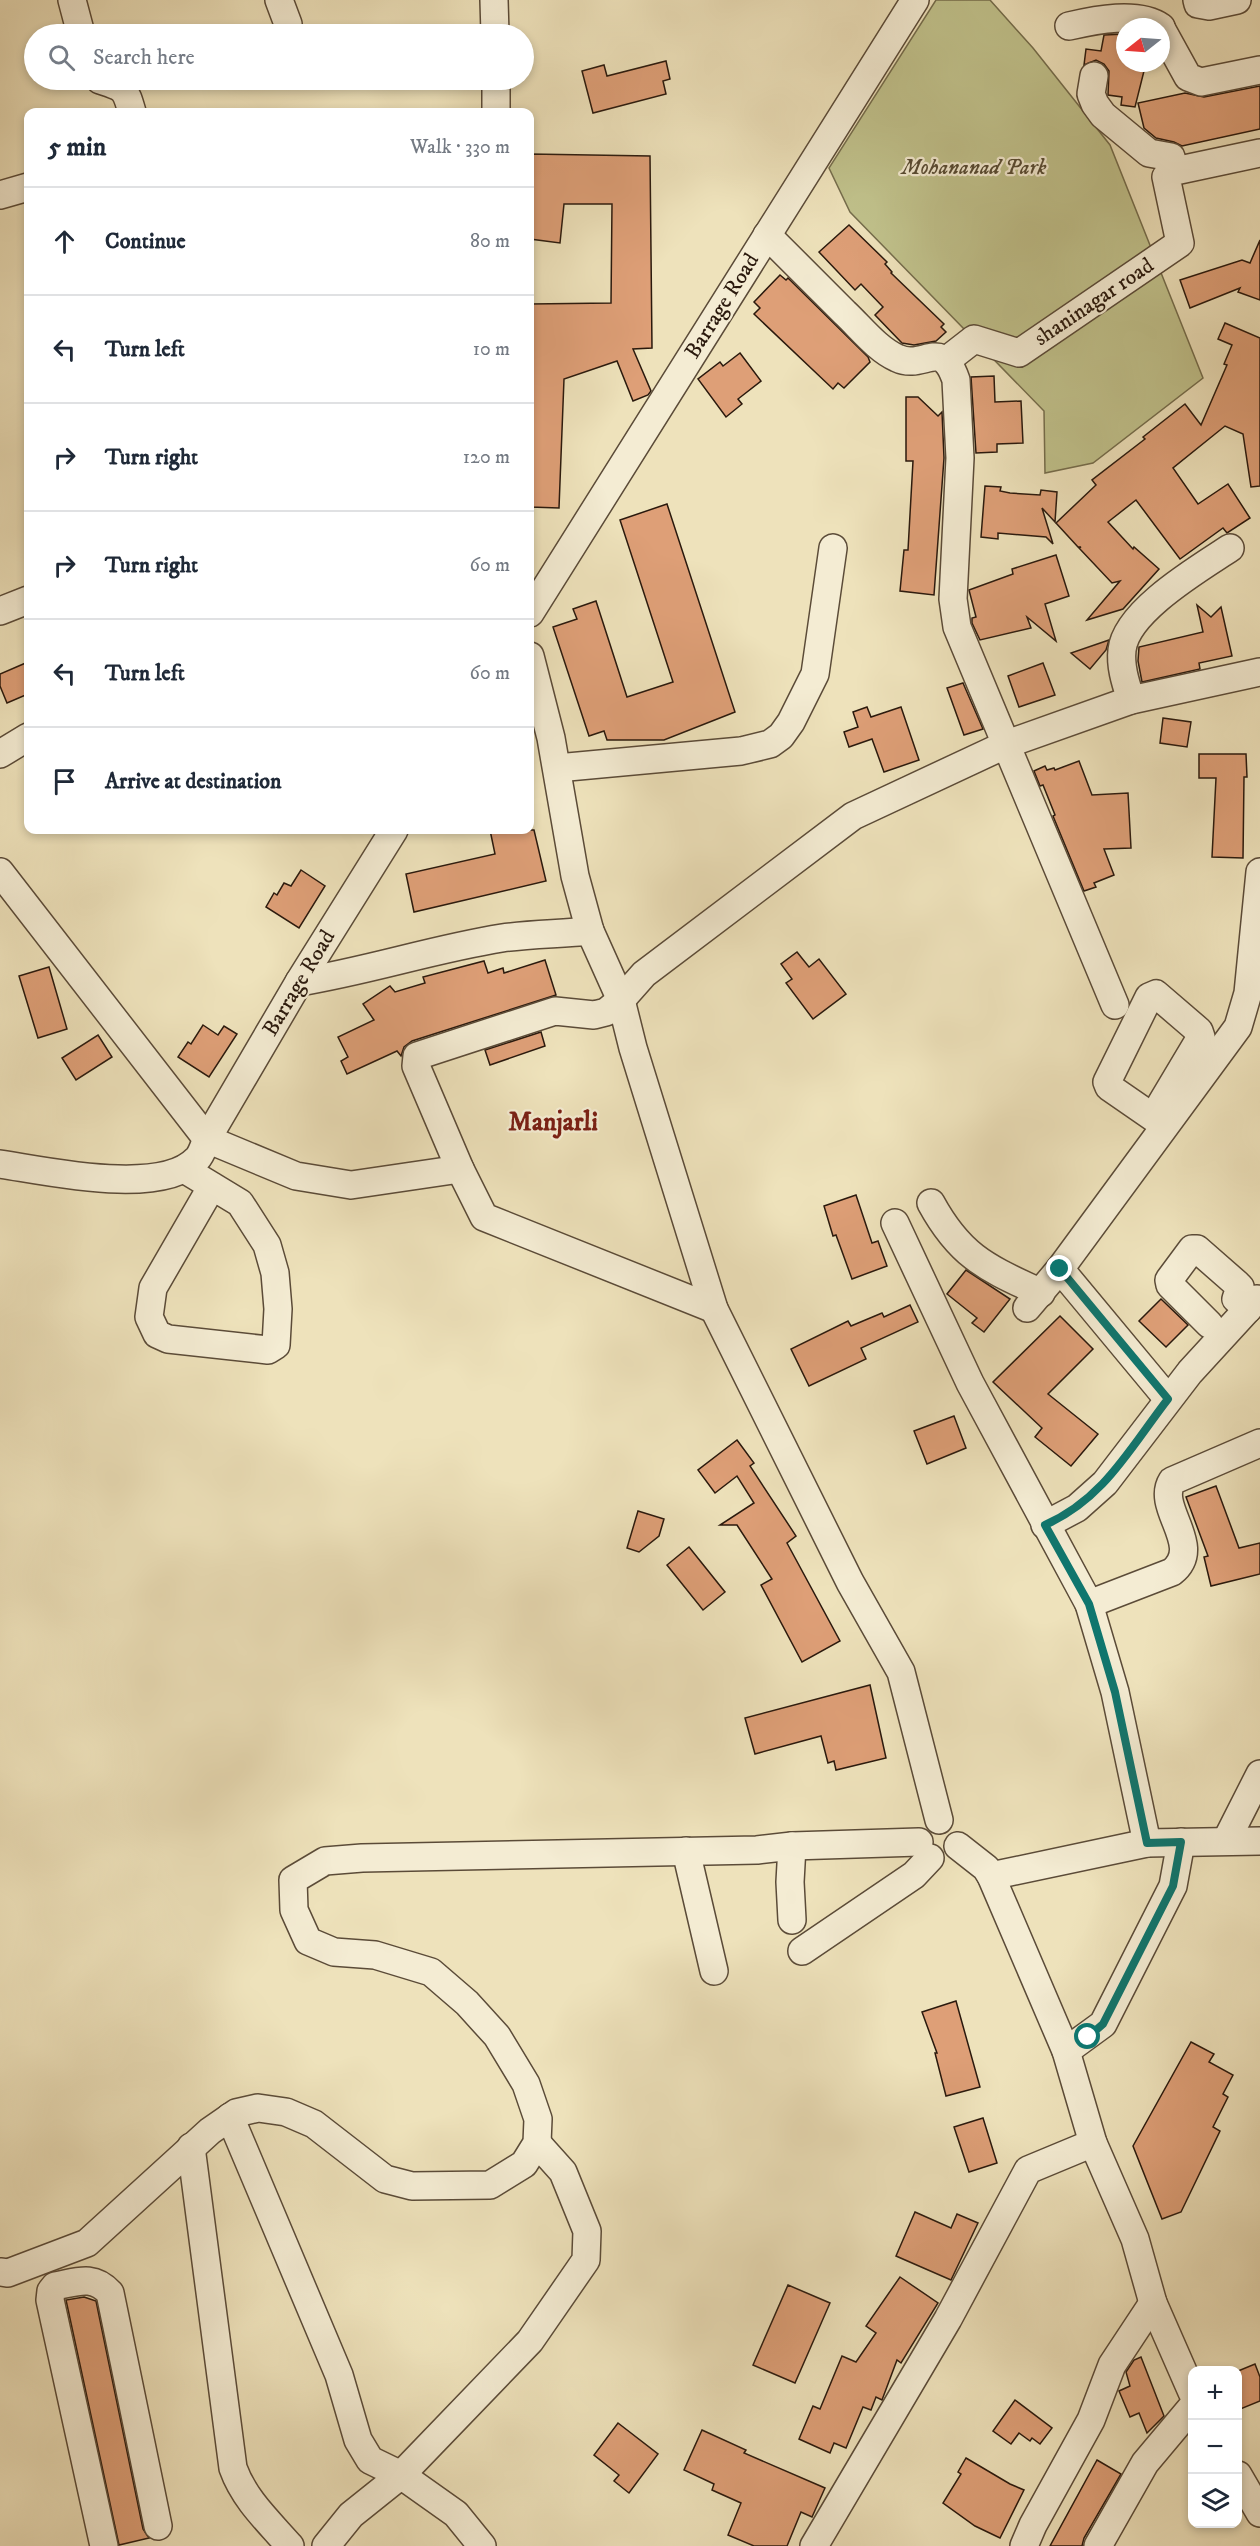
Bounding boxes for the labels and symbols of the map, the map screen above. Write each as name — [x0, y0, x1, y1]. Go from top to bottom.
north arrow — [1116, 18, 1170, 72]
park label: Mohananad Park — [899, 154, 1047, 181]
street label: Barrage Road — [679, 248, 765, 364]
street label: shaninagar road — [1029, 252, 1159, 352]
street label: Barrage Road — [257, 925, 341, 1041]
district label: Manjarli — [508, 1106, 598, 1139]
route end — [1046, 1255, 1072, 1281]
route start — [1074, 2023, 1100, 2049]

